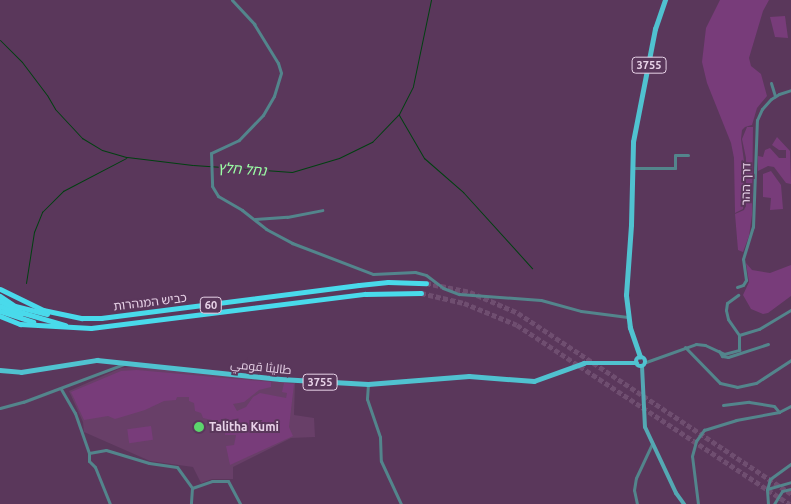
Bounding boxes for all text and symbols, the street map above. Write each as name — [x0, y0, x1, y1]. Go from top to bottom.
road number: 3755 — [632, 56, 666, 74]
water label: נחל חלץ — [217, 159, 267, 179]
street label: דרך ההר — [738, 162, 754, 206]
street label: כביש המנהרות — [113, 290, 187, 314]
road number: 60 — [200, 296, 222, 314]
street label: طاليثا قومي — [230, 357, 292, 377]
road number: 3755 — [302, 374, 338, 391]
place label: Talitha Kumi — [209, 420, 279, 434]
marker: Talitha Kumi — [193, 421, 205, 433]

